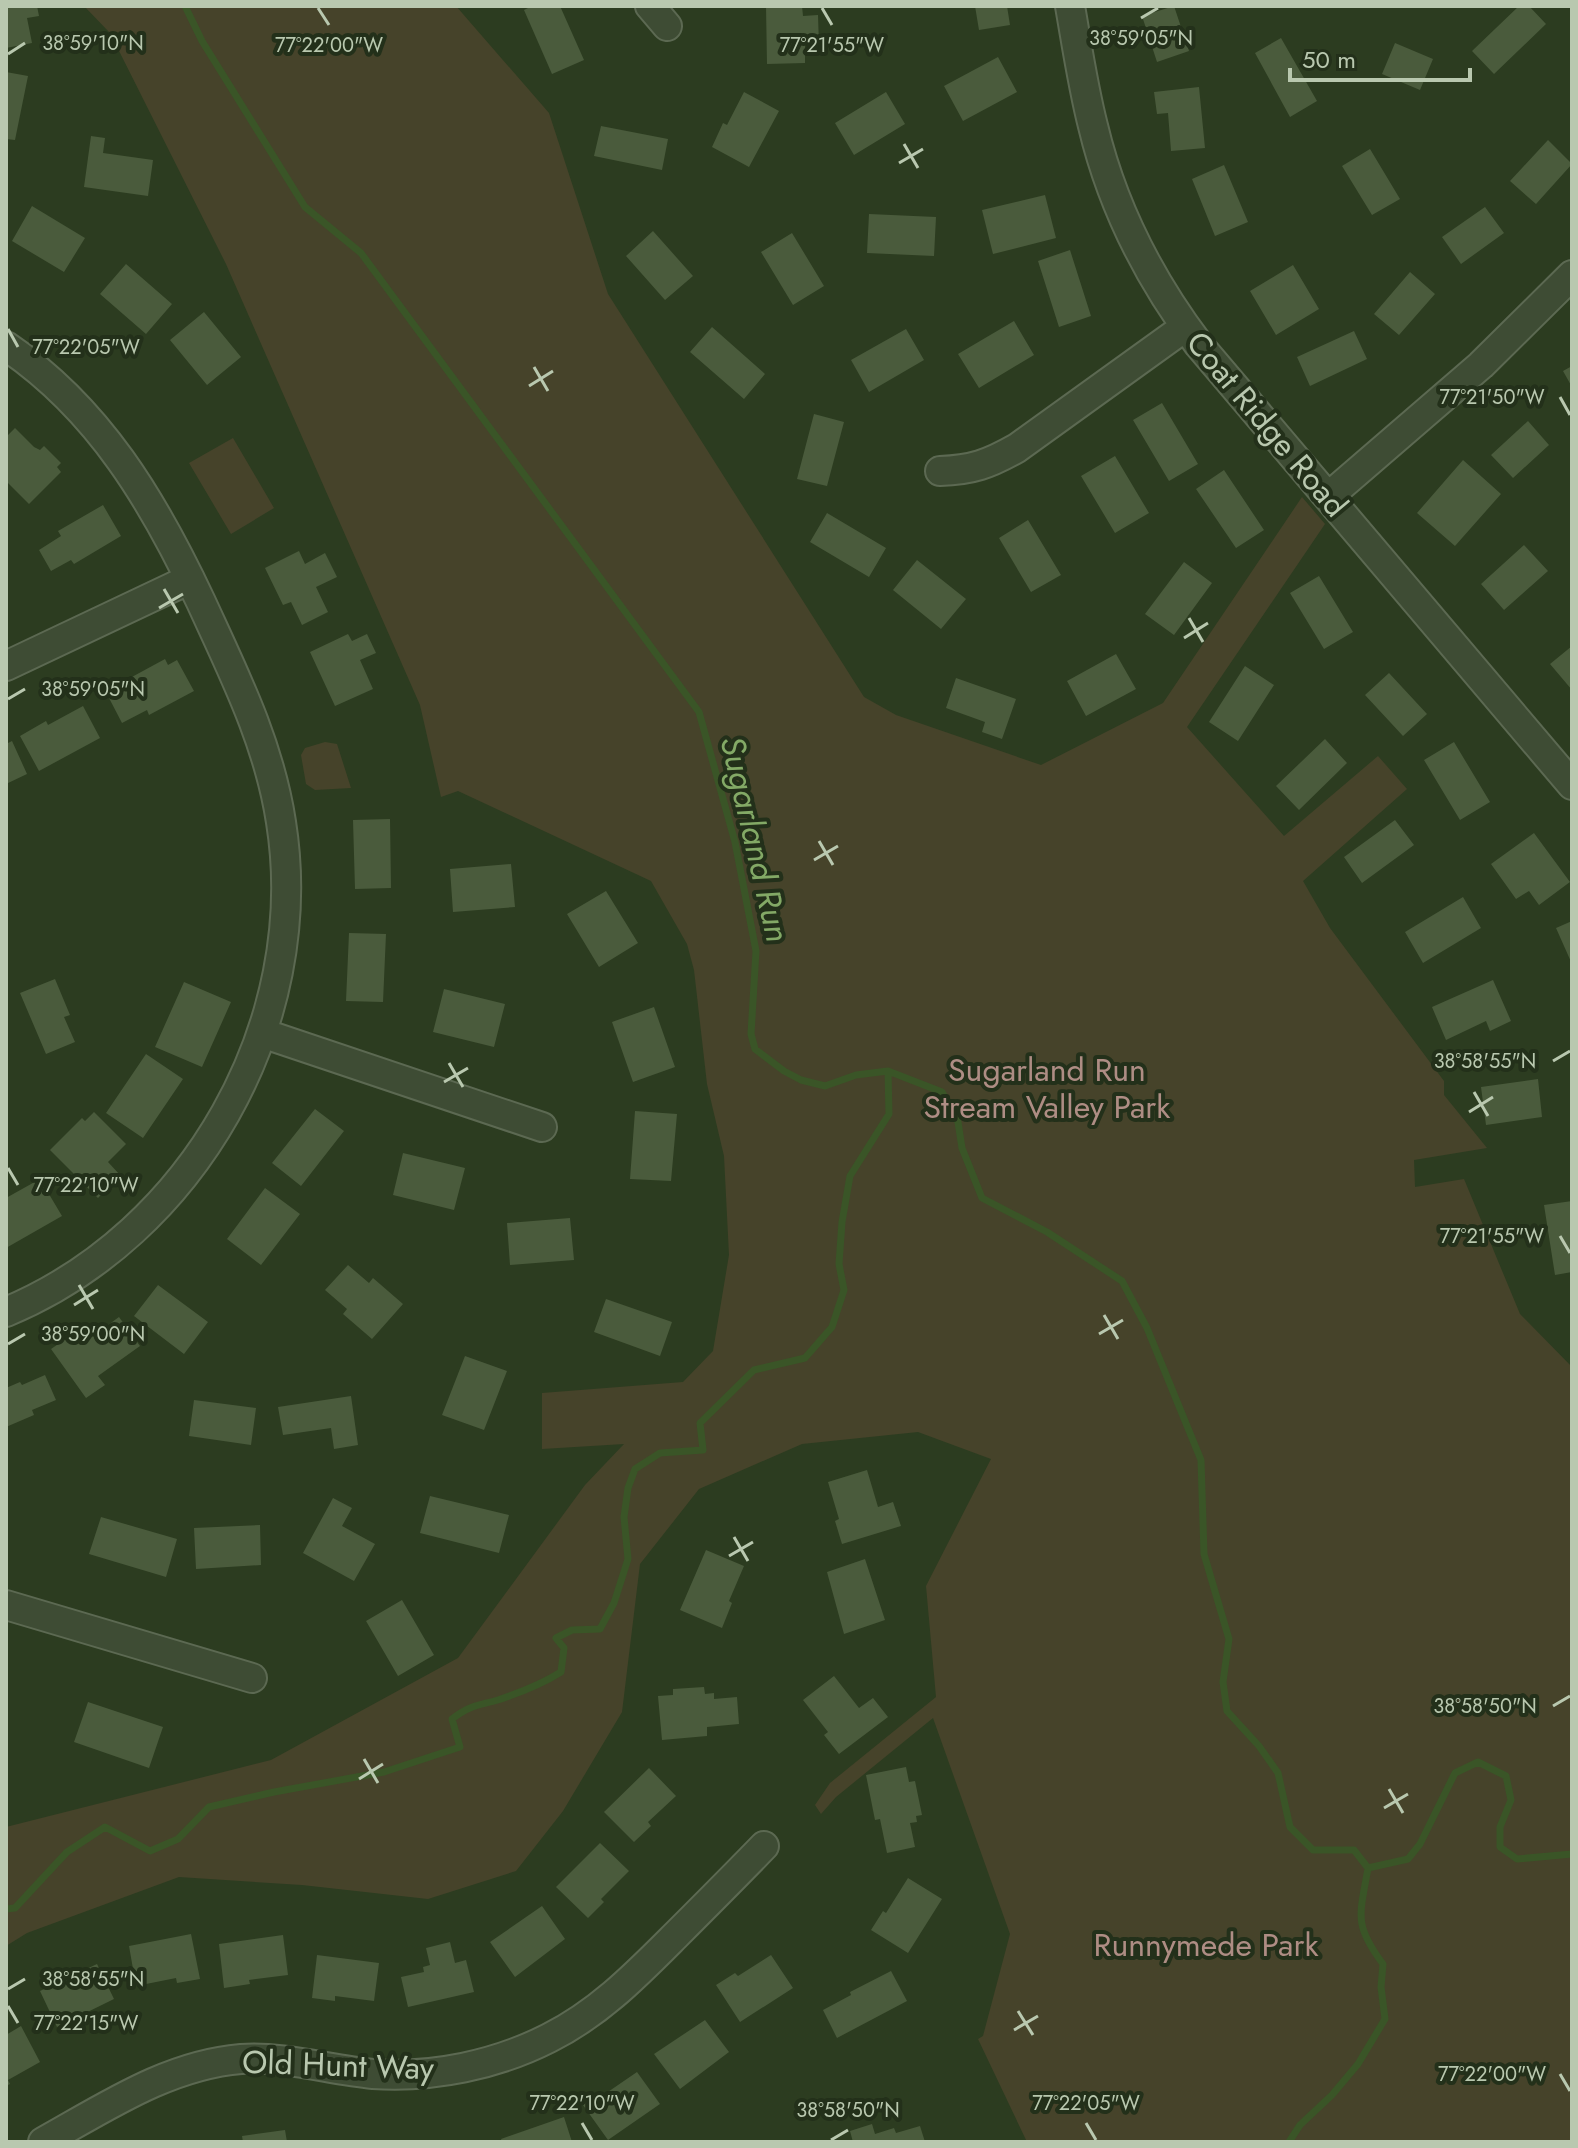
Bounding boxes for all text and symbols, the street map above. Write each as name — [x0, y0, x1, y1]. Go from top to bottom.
text: 38°59'05"N — [1089, 24, 1193, 53]
text: 38°59'10"N — [42, 29, 144, 58]
text: 77°22'00"W — [275, 31, 383, 60]
text: 77°21'55"W — [780, 31, 884, 60]
scale bar — [1290, 32, 1470, 82]
text: 50 m — [1302, 42, 1356, 77]
street label: Coat Ridge Road — [1175, 321, 1359, 527]
text: 77°22'05"W — [32, 333, 140, 362]
text: 77°21'50"W — [1439, 383, 1545, 412]
text: 38°59'05"N — [41, 675, 145, 704]
water label: Sugarland Run — [707, 731, 803, 947]
park label: Sugarland Run Stream Valley Park — [924, 1047, 1171, 1130]
text: 38°58'55"N — [1434, 1047, 1536, 1076]
text: 77°22'10"W — [33, 1171, 139, 1200]
text: 77°21'55"W — [1440, 1222, 1544, 1251]
text: 38°59'00"N — [41, 1320, 145, 1349]
text: 38°58'50"N — [1433, 1692, 1537, 1721]
park label: Runnymede Park — [1093, 1922, 1319, 1968]
text: 38°58'55"N — [42, 1965, 144, 1994]
text: 77°22'15"W — [34, 2009, 138, 2038]
street label: Old Hunt Way — [241, 2039, 436, 2091]
text: 77°22'00"W — [1438, 2060, 1546, 2089]
text: 77°22'10"W — [529, 2089, 635, 2118]
text: 77°22'05"W — [1032, 2089, 1140, 2118]
text: 38°58'50"N — [796, 2096, 900, 2125]

